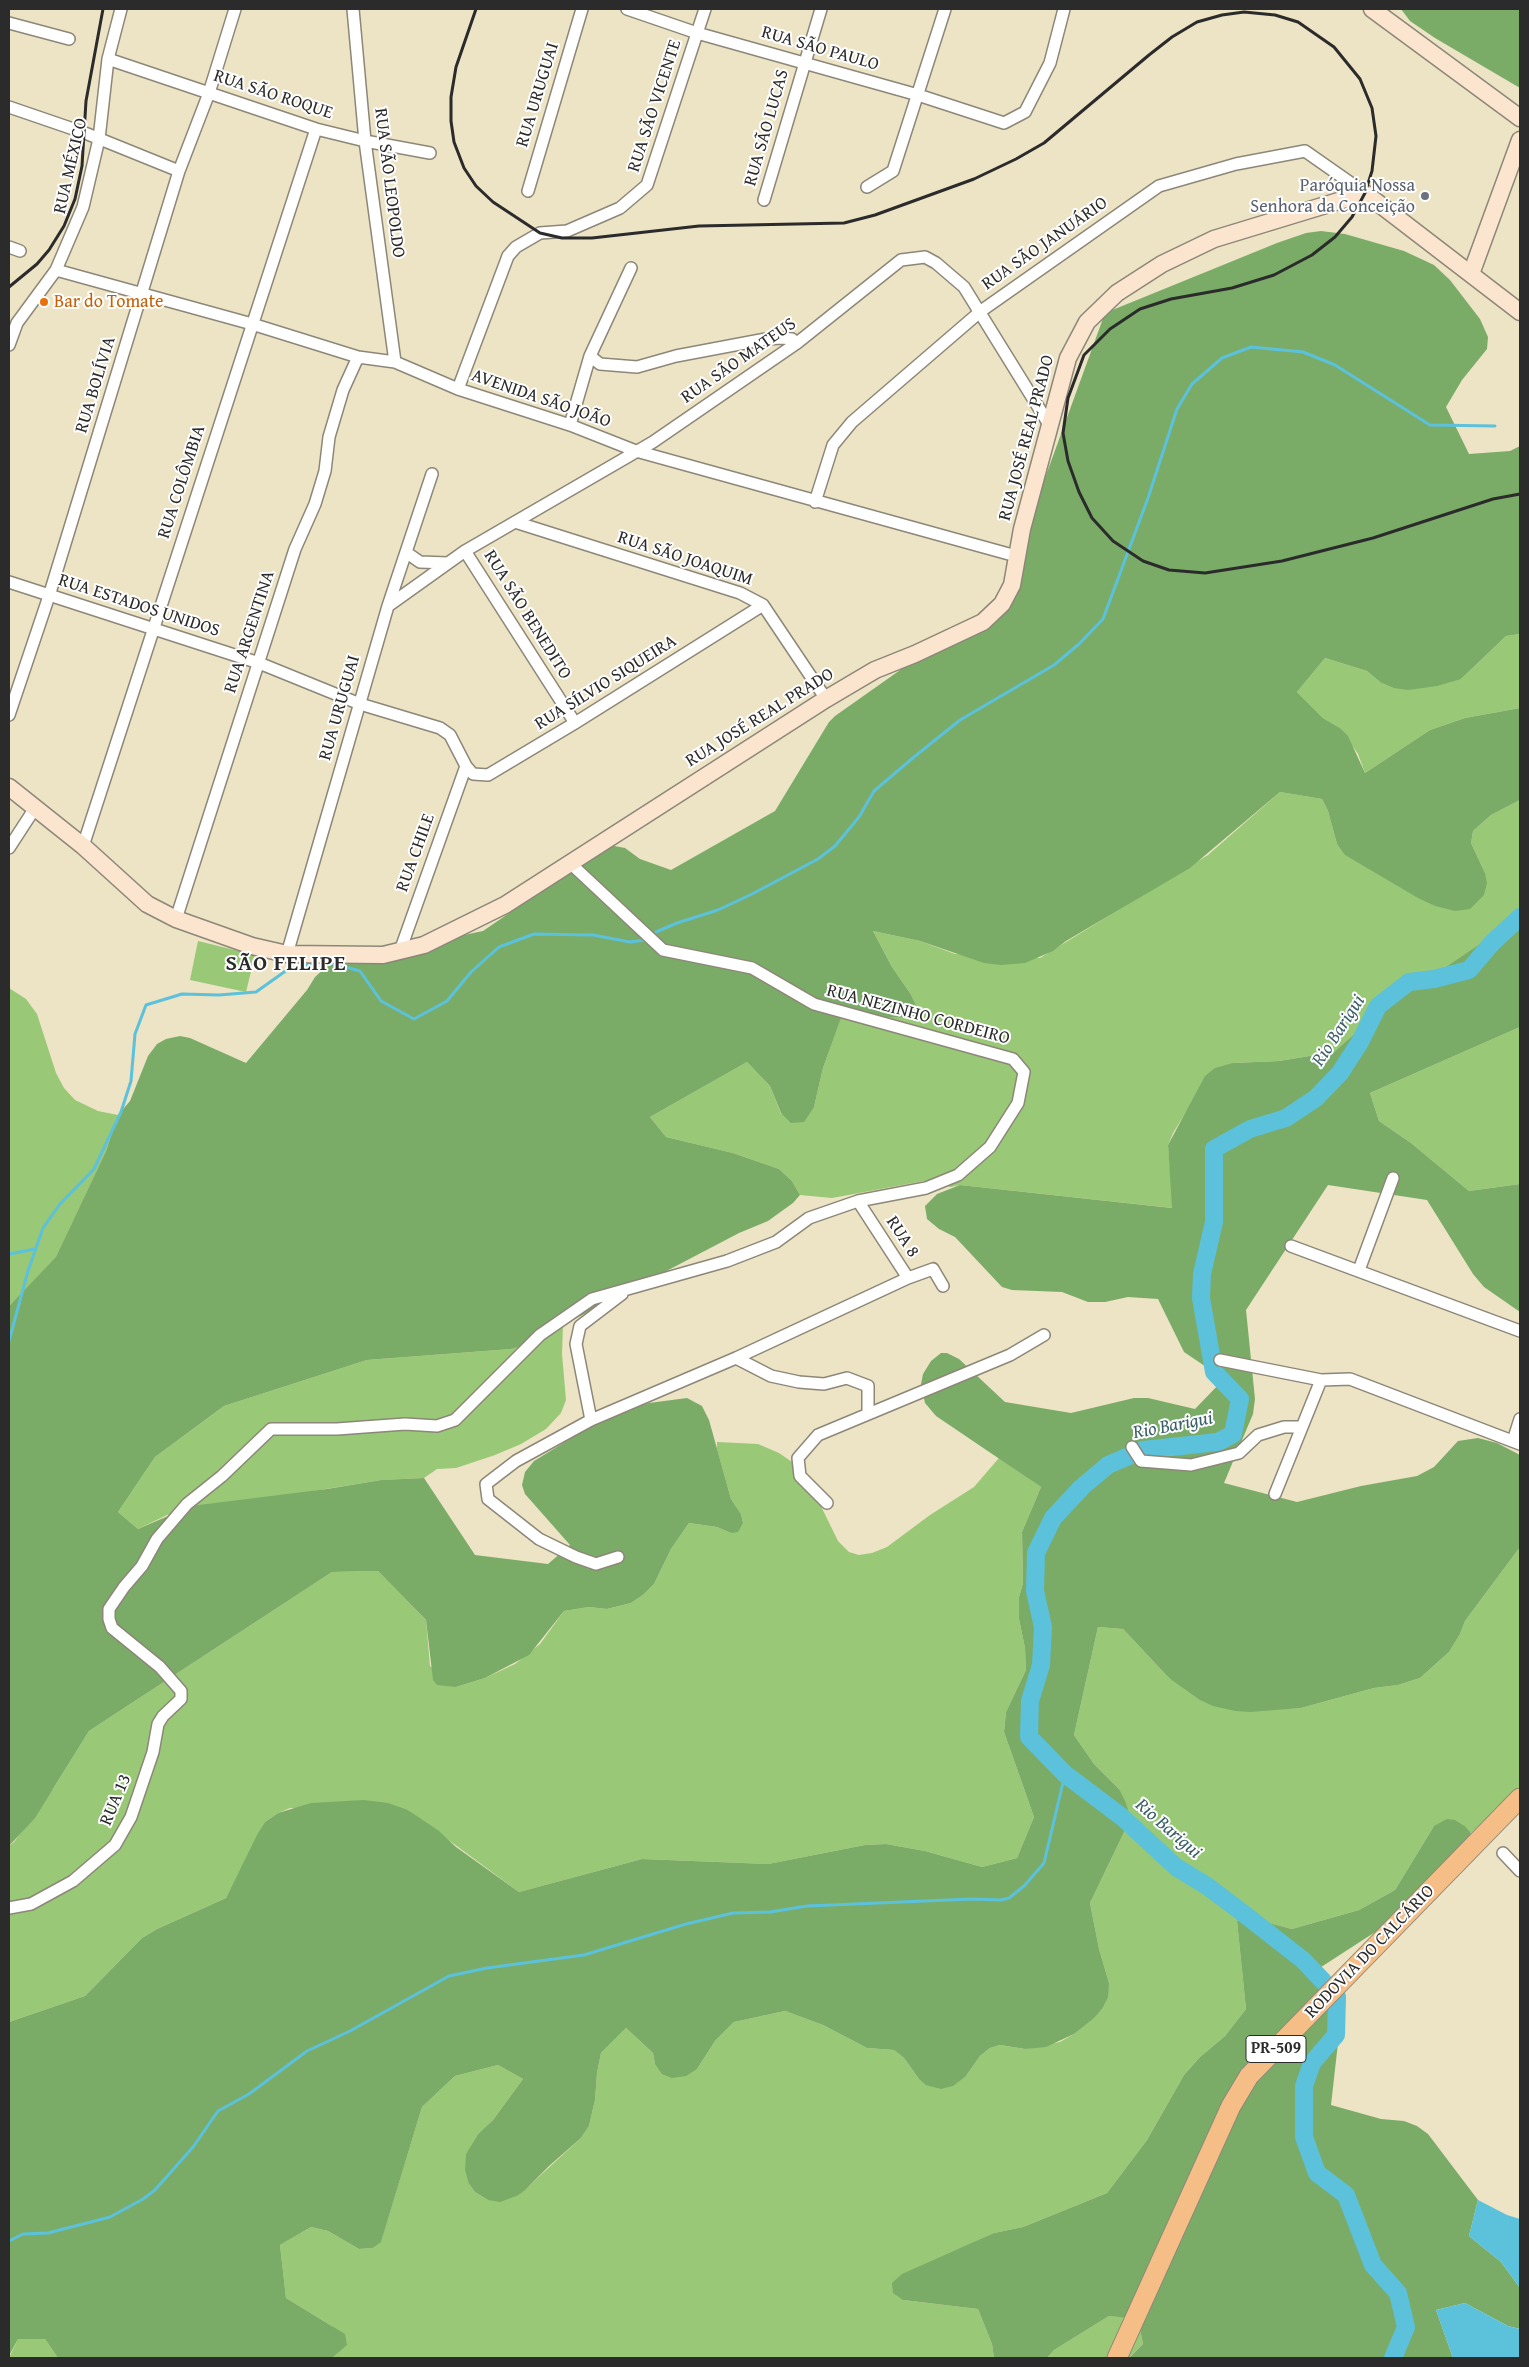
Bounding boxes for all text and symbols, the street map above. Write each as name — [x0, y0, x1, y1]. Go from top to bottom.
street label: RUA SÃO PAULO — [759, 22, 881, 76]
street label: RUA SÃO VICENTE — [623, 37, 687, 175]
street label: RUA URUGUAI — [512, 40, 564, 150]
street label: RUA SÃO ROQUE — [211, 66, 335, 124]
street label: RUA SÃO LUCAS — [740, 67, 794, 189]
street label: RUA SÃO LEOPOLDO — [369, 107, 409, 259]
street label: RUA MÉXICO — [50, 116, 92, 216]
place label: Paróquia Nossa Senhora da Conceição — [1250, 175, 1415, 218]
marker: Paróquia Nossa Senhora da Conceição — [1419, 190, 1431, 202]
street label: RUA SÃO JANUÁRIO — [978, 192, 1112, 296]
place label: Bar do Tomate — [54, 291, 163, 313]
marker: Bar do Tomate — [38, 296, 50, 308]
street label: RUA SÃO MATEUS — [677, 313, 801, 409]
street label: RUA BOLÍVIA — [71, 334, 121, 436]
street label: RUA JOSÉ REAL PRADO — [994, 353, 1060, 523]
street label: AVENIDA SÃO JOÃO — [468, 365, 614, 433]
street label: RUA COLÔMBIA — [153, 423, 211, 541]
street label: RUA SÃO JOAQUIM — [615, 527, 755, 591]
street label: RUA SÃO BENEDITO — [478, 546, 576, 684]
street label: RUA ARGENTINA — [220, 568, 280, 696]
street label: RUA ESTADOS UNIDOS — [56, 570, 222, 642]
street label: RUA SÍLVIO SIQUEIRA — [531, 631, 681, 735]
street label: RUA URUGUAI — [315, 653, 365, 763]
street label: RUA JOSÉ REAL PRADO — [682, 664, 838, 772]
street label: RUA CHILE — [392, 811, 440, 895]
district label: SÃO FELIPE — [224, 951, 348, 977]
street label: RUA NEZINHO CORDEIRO — [824, 980, 1012, 1050]
water label: Rio Barigui — [1307, 991, 1371, 1071]
street label: RUA 8 — [881, 1212, 923, 1262]
water label: Rio Barigui — [1131, 1407, 1215, 1445]
street label: RUA 13 — [96, 1771, 136, 1829]
water label: Rio Barigui — [1130, 1794, 1206, 1864]
street label: RODOVIA DO CALCÁRIO — [1301, 1881, 1439, 2023]
road number: PR-509 — [1246, 2036, 1306, 2062]

